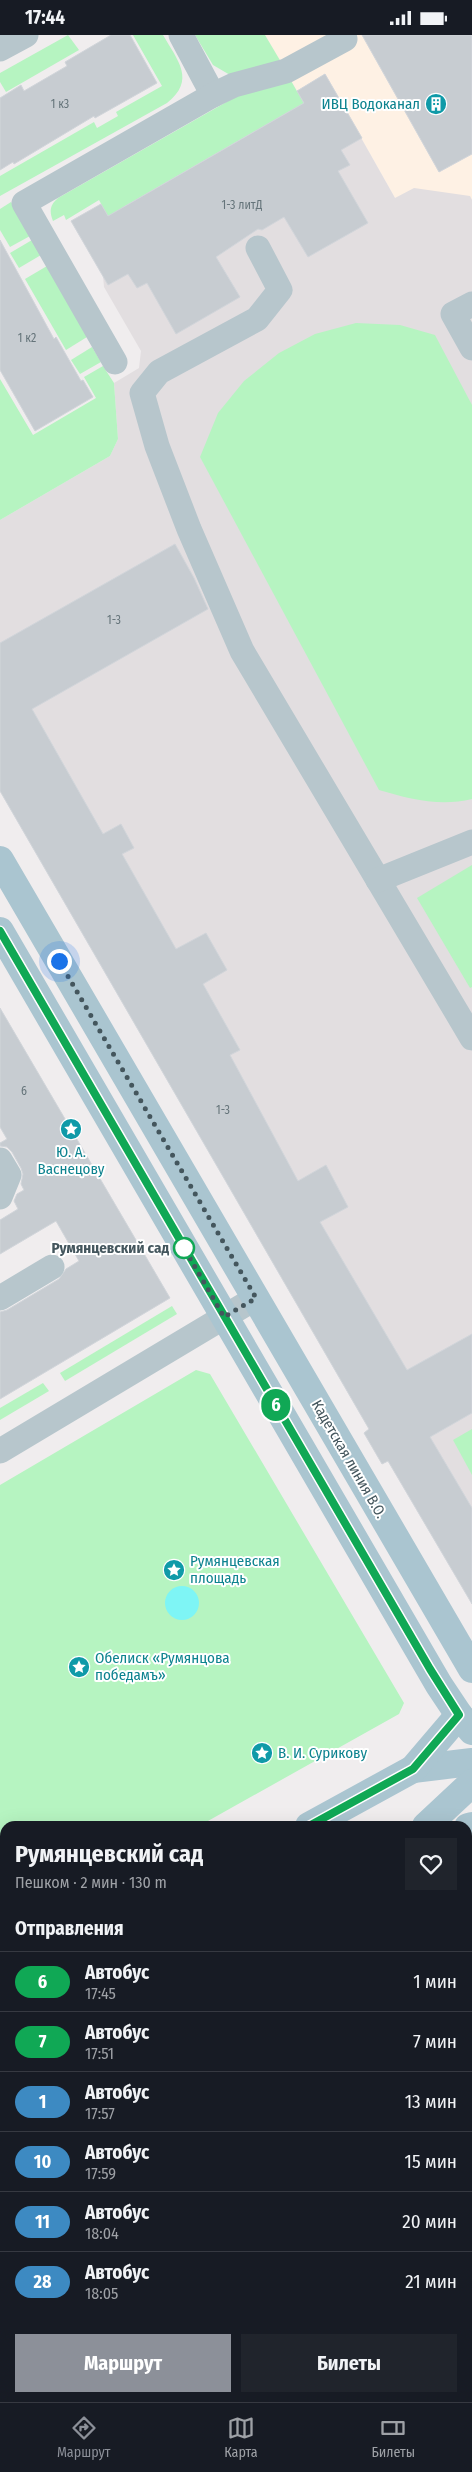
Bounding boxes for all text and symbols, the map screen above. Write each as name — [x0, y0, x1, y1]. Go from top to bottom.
text: 17:44 — [25, 6, 65, 29]
building icon: ИВЦ Водоканал — [424, 92, 448, 116]
place label: ИВЦ Водоканал — [322, 95, 420, 113]
house number: 1 к3 — [51, 97, 69, 111]
house number: 1-3 литД — [222, 198, 263, 212]
house number: 1 к2 — [18, 331, 36, 345]
house number: 1-3 — [107, 613, 121, 627]
your location — [47, 949, 72, 974]
house number: 6 — [21, 1084, 27, 1098]
house number: 1-3 — [216, 1103, 230, 1117]
place icon: Ю. А. Васнецову — [59, 1117, 83, 1141]
place label: Ю. А. Васнецову — [37, 1143, 105, 1178]
marker: Румянцевский сад — [173, 1237, 195, 1259]
place label: Румянцевский сад — [51, 1239, 169, 1257]
line badge: 6 — [260, 1389, 292, 1421]
text: 6 — [271, 1394, 281, 1416]
street label: Кадетская линия В.О. — [308, 1397, 390, 1521]
place label: Румянцевская площадь — [190, 1552, 280, 1587]
place icon: Румянцевская площадь — [162, 1558, 186, 1582]
place label: Обелиск «Румянцова победамъ» — [95, 1649, 230, 1684]
place icon: Обелиск «Румянцова победамъ» — [67, 1655, 91, 1679]
place icon: В. И. Сурикову — [250, 1741, 274, 1765]
place label: В. И. Сурикову — [278, 1744, 367, 1762]
button: heart — [405, 1838, 457, 1890]
text: Румянцевский сад — [15, 1840, 203, 1868]
text: Пешком · 2 мин · 130 m — [15, 1873, 167, 1892]
text: Отправления — [15, 1917, 124, 1940]
text: Автобус — [85, 1961, 149, 1984]
text: 1 мин — [413, 1970, 457, 1993]
text: 6 — [38, 1971, 47, 1993]
text: 17:45 — [85, 1984, 116, 2003]
text: Автобус — [85, 2021, 149, 2044]
text: 7 мин — [413, 2030, 457, 2053]
text: 7 — [39, 2031, 46, 2053]
text: 17:51 — [85, 2044, 114, 2063]
text: Автобус — [85, 2081, 149, 2104]
text: 13 мин — [405, 2090, 457, 2113]
text: 1 — [39, 2091, 46, 2113]
text: 17:57 — [85, 2104, 115, 2123]
text: Автобус — [85, 2141, 149, 2164]
text: 15 мин — [405, 2150, 457, 2173]
text: 10 — [34, 2151, 51, 2173]
text: 17:59 — [85, 2164, 116, 2183]
text: Автобус — [85, 2201, 149, 2224]
text: 20 мин — [402, 2210, 457, 2233]
text: 11 — [35, 2211, 50, 2233]
text: 18:04 — [85, 2224, 119, 2243]
text: Автобус — [85, 2261, 149, 2284]
text: 21 мин — [405, 2270, 457, 2293]
text: 28 — [34, 2271, 51, 2293]
text: 18:05 — [85, 2284, 118, 2303]
button: Маршрут — [15, 2334, 231, 2392]
button: Билеты — [241, 2334, 457, 2392]
tab: Маршрут — [57, 2414, 110, 2461]
tab: Карта — [224, 2414, 258, 2461]
tab: Билеты — [371, 2414, 415, 2461]

